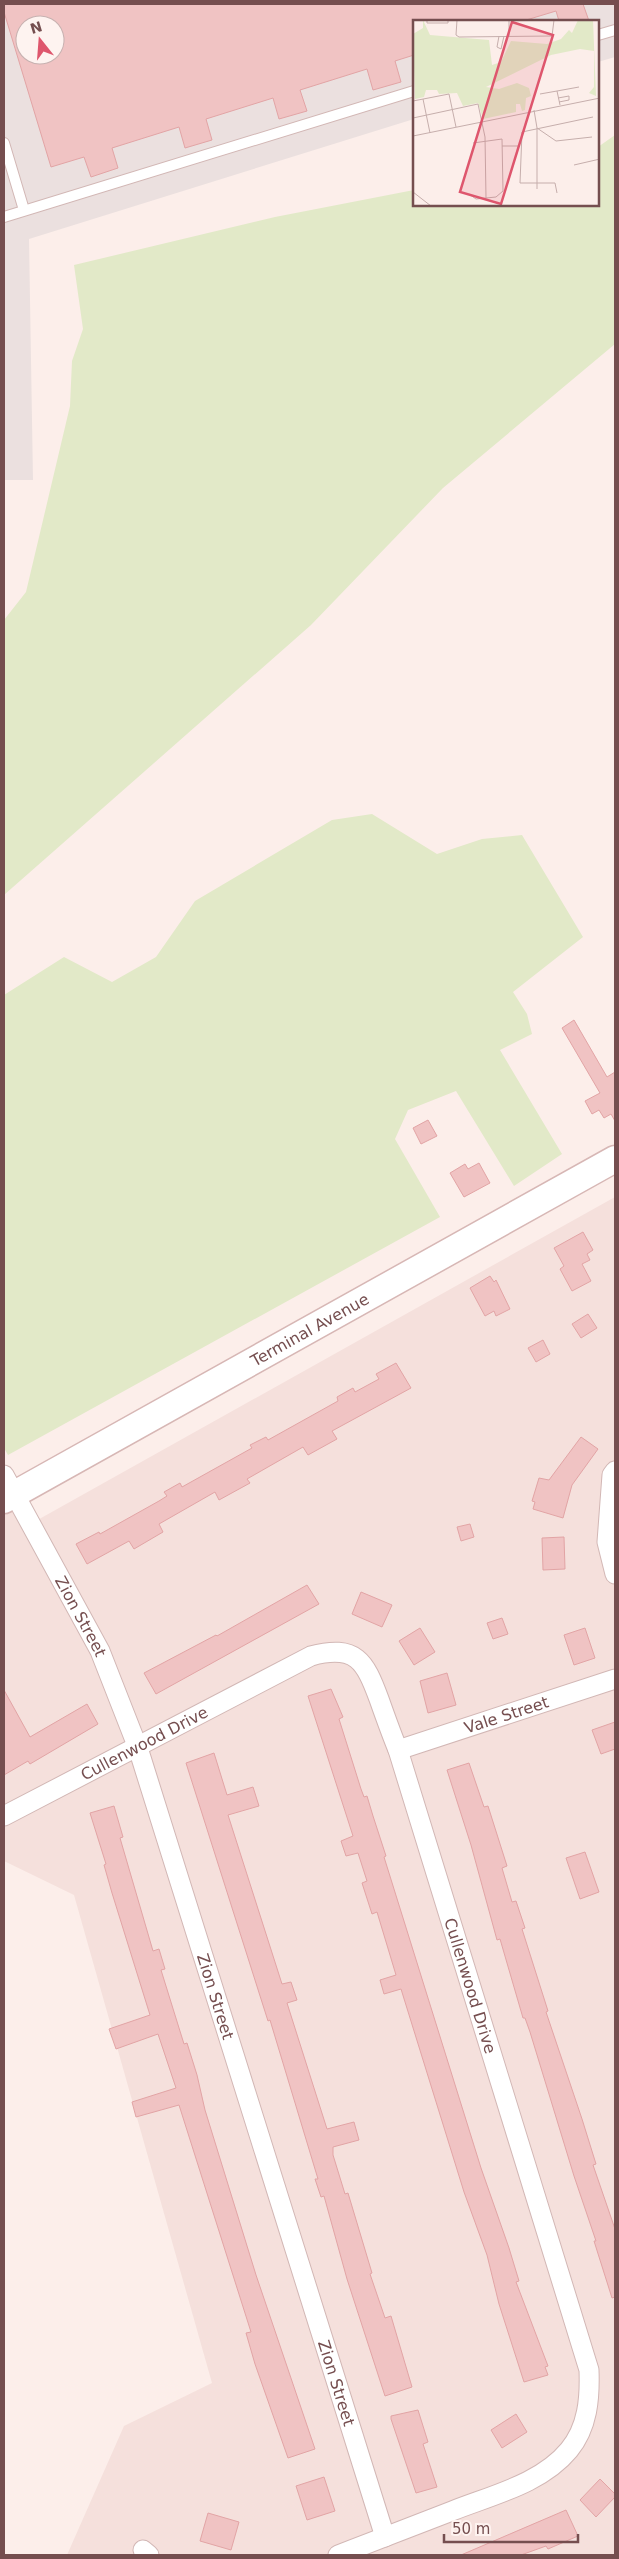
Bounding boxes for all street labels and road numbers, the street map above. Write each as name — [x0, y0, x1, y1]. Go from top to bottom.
street label: Terminal Avenue — [247, 1289, 372, 1371]
street label: Zion Street — [51, 1573, 110, 1659]
street label: Vale Street — [462, 1692, 551, 1738]
street label: Cullenwood Drive — [78, 1702, 211, 1784]
street label: Cullenwood Drive — [440, 1916, 500, 2056]
street label: Zion Street — [193, 1951, 238, 2042]
street label: Zion Street — [314, 2338, 359, 2428]

